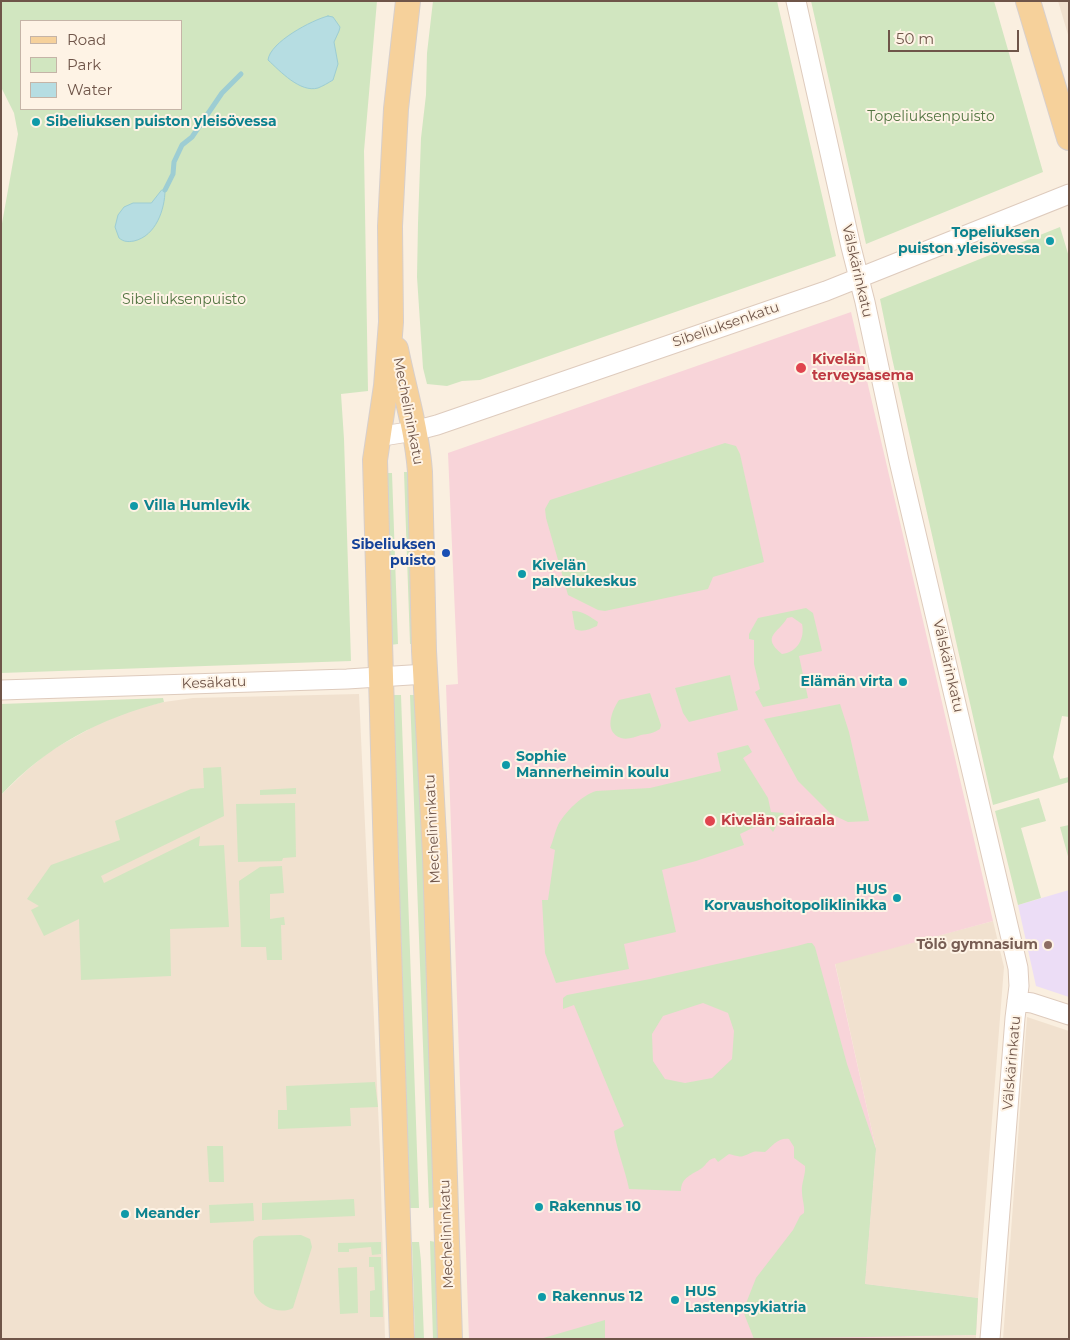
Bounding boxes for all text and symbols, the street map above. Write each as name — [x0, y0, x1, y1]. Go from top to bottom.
legend — [20, 20, 182, 110]
scale bar — [890, 20, 1021, 52]
text: 50 m — [896, 29, 934, 48]
text: Road — [67, 30, 106, 49]
text: Park — [67, 55, 101, 74]
text: Water — [67, 80, 113, 99]
park label: Topeliuksenpuisto — [867, 109, 995, 125]
place label: Sibeliuksen puiston yleisövessa — [46, 114, 277, 130]
marker: Sibeliuksen puiston yleisövessa — [30, 116, 42, 128]
street label: Välskärinkatu — [838, 223, 876, 319]
place label: Topeliuksen puiston yleisövessa — [898, 225, 1040, 258]
marker: Topeliuksen puiston yleisövessa — [1044, 235, 1056, 247]
park label: Sibeliuksenpuisto — [122, 292, 246, 308]
street label: Sibeliuksenkatu — [670, 299, 782, 351]
place label: Kivelän terveysasema — [812, 352, 914, 384]
street label: Mechelininkatu — [389, 356, 427, 466]
marker: Kivelän terveysasema — [794, 361, 808, 375]
place label: Villa Humlevik — [144, 498, 250, 514]
marker: Villa Humlevik — [128, 500, 140, 512]
place label: Sibeliuksen puisto — [351, 537, 436, 570]
marker: Sibeliuksen puisto — [440, 547, 452, 559]
place label: Kivelän palvelukeskus — [532, 558, 636, 590]
marker: Kivelän palvelukeskus — [516, 568, 528, 580]
street label: Välskärinkatu — [929, 618, 967, 714]
street label: Kesäkatu — [181, 673, 247, 693]
place label: Elämän virta — [800, 674, 893, 690]
marker: Elämän virta — [897, 676, 909, 688]
place label: Sophie Mannerheimin koulu — [516, 749, 669, 782]
marker: Sophie Mannerheimin koulu — [500, 759, 512, 771]
street label: Mechelininkatu — [422, 774, 444, 884]
place label: Kivelän sairaala — [721, 813, 835, 829]
marker: Kivelän sairaala — [703, 814, 717, 828]
place label: HUS Korvaushoitopoliklinikka — [704, 882, 887, 914]
marker: HUS Korvaushoitopoliklinikka — [891, 892, 903, 904]
place label: Tölö gymnasium — [916, 937, 1038, 953]
marker: Tölö gymnasium — [1042, 939, 1054, 951]
street label: Välskärinkatu — [1000, 1015, 1024, 1111]
street label: Mechelininkatu — [437, 1179, 457, 1289]
place label: Rakennus 10 — [549, 1199, 641, 1215]
marker: Rakennus 10 — [533, 1201, 545, 1213]
place label: Meander — [135, 1206, 200, 1222]
marker: Meander — [119, 1208, 131, 1220]
place label: HUS Lastenpsykiatria — [685, 1284, 806, 1316]
place label: Rakennus 12 — [552, 1289, 643, 1305]
marker: Rakennus 12 — [536, 1291, 548, 1303]
marker: HUS Lastenpsykiatria — [669, 1294, 681, 1306]

